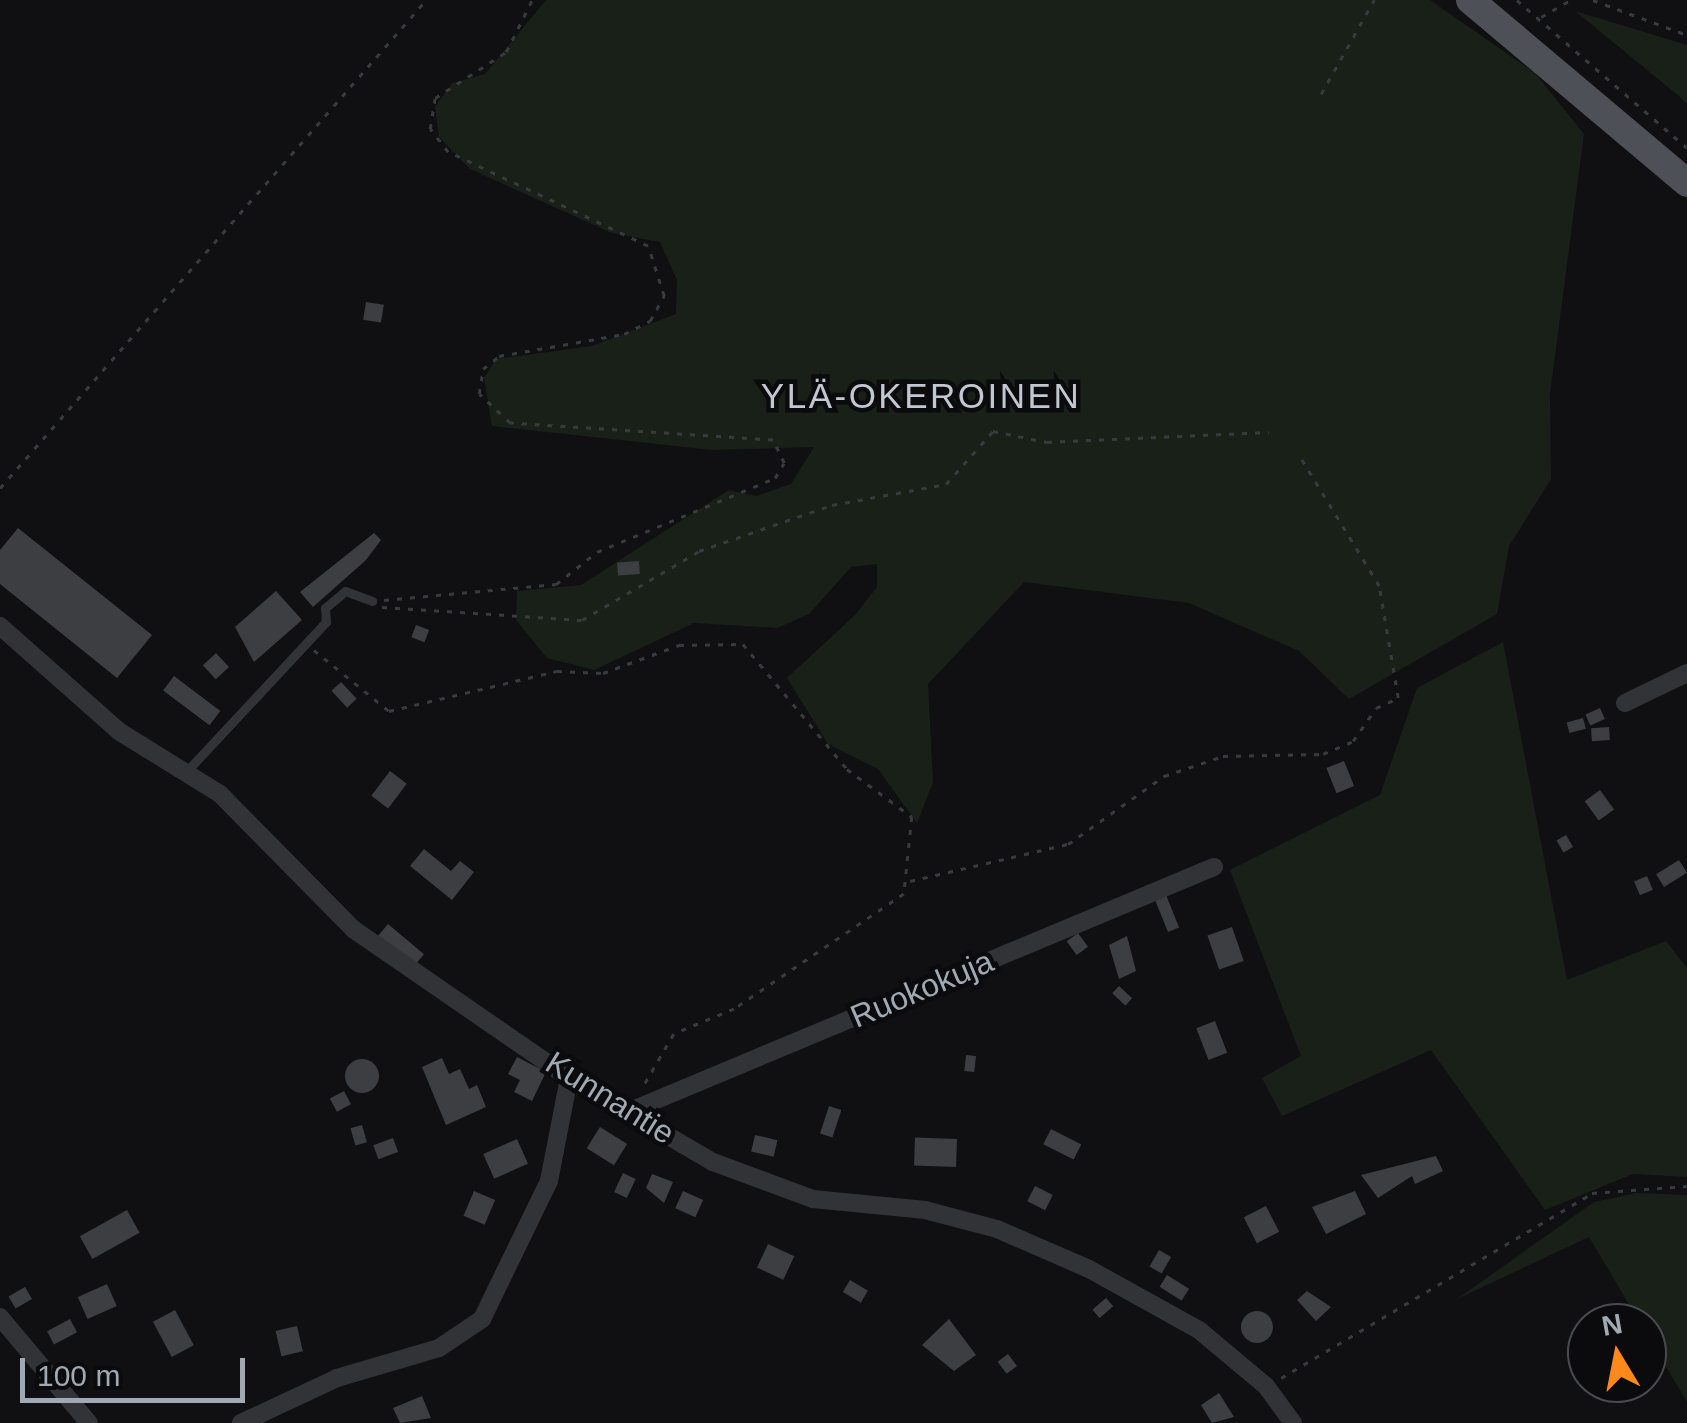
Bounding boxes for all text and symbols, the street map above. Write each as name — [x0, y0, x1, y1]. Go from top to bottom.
district label: YLÄ-OKEROINEN — [761, 375, 1081, 417]
street label: Ruokokuja — [845, 942, 999, 1036]
street label: Kunnantie — [539, 1044, 681, 1152]
north arrow — [1567, 1303, 1667, 1403]
text: N — [1599, 1308, 1625, 1342]
scale bar — [25, 1338, 250, 1400]
text: 100 m — [37, 1359, 120, 1392]

